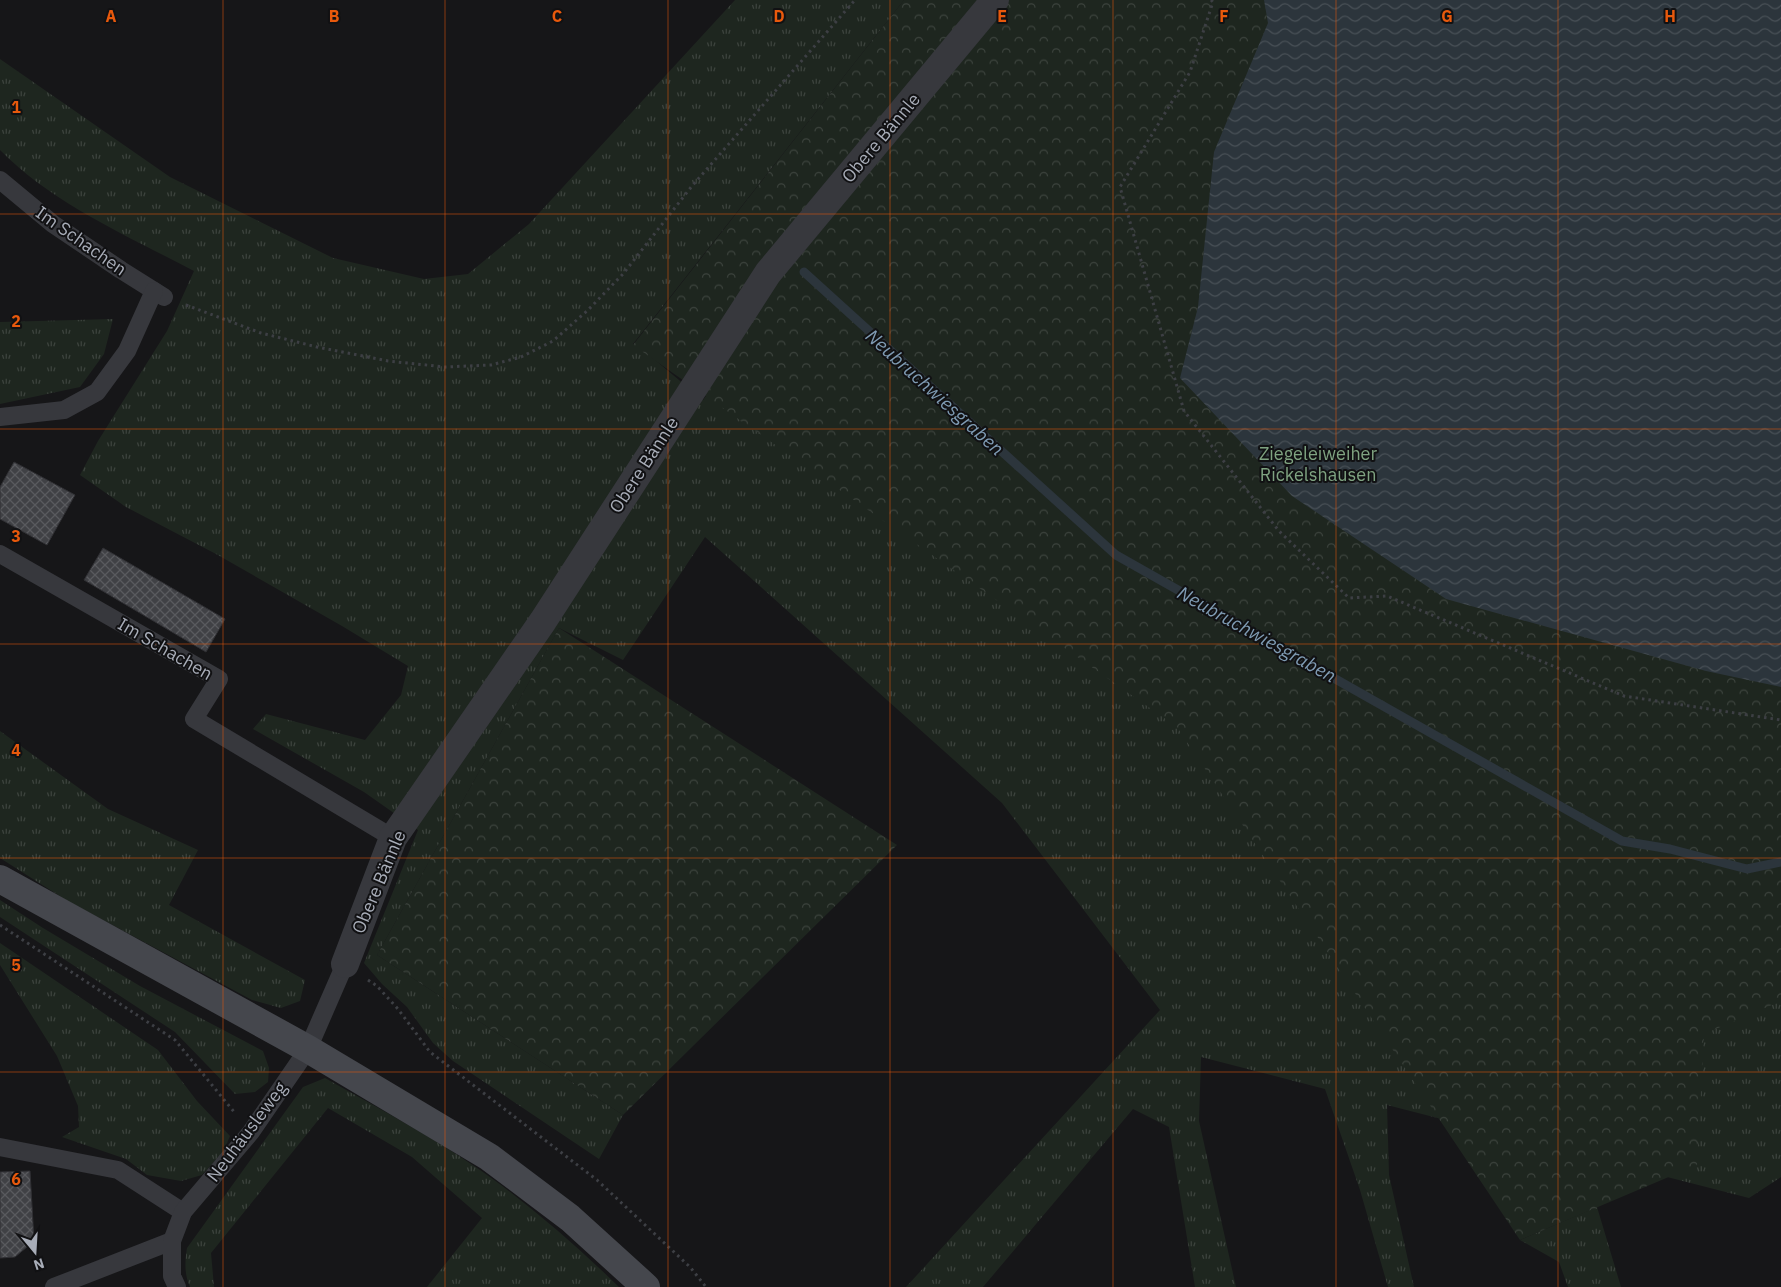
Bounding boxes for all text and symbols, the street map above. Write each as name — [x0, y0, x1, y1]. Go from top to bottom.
text: A — [106, 6, 117, 26]
text: B — [329, 6, 340, 26]
text: C — [552, 6, 562, 26]
text: D — [773, 6, 785, 26]
text: E — [997, 6, 1007, 26]
text: F — [1219, 6, 1229, 26]
text: G — [1441, 6, 1453, 26]
text: H — [1664, 6, 1676, 26]
street label: Obere Bännle — [836, 88, 925, 187]
text: 1 — [11, 97, 21, 117]
street label: Im Schachen — [31, 201, 131, 280]
text: 2 — [11, 311, 21, 331]
water label: Neubruchwiesgraben — [861, 324, 1009, 460]
street label: Obere Bännle — [604, 412, 683, 517]
park label: Ziegeleiweiher Rickelshausen — [1259, 442, 1377, 486]
text: 3 — [11, 526, 21, 546]
water label: Neubruchwiesgraben — [1173, 580, 1341, 688]
street label: Im Schachen — [114, 612, 217, 685]
text: 4 — [11, 740, 21, 760]
street label: Obere Bännle — [346, 826, 411, 937]
text: 5 — [11, 955, 21, 975]
street label: Neuhäusleweg — [201, 1077, 292, 1186]
text: 6 — [11, 1169, 21, 1189]
north arrow — [10, 1227, 60, 1277]
text: N — [31, 1254, 47, 1274]

